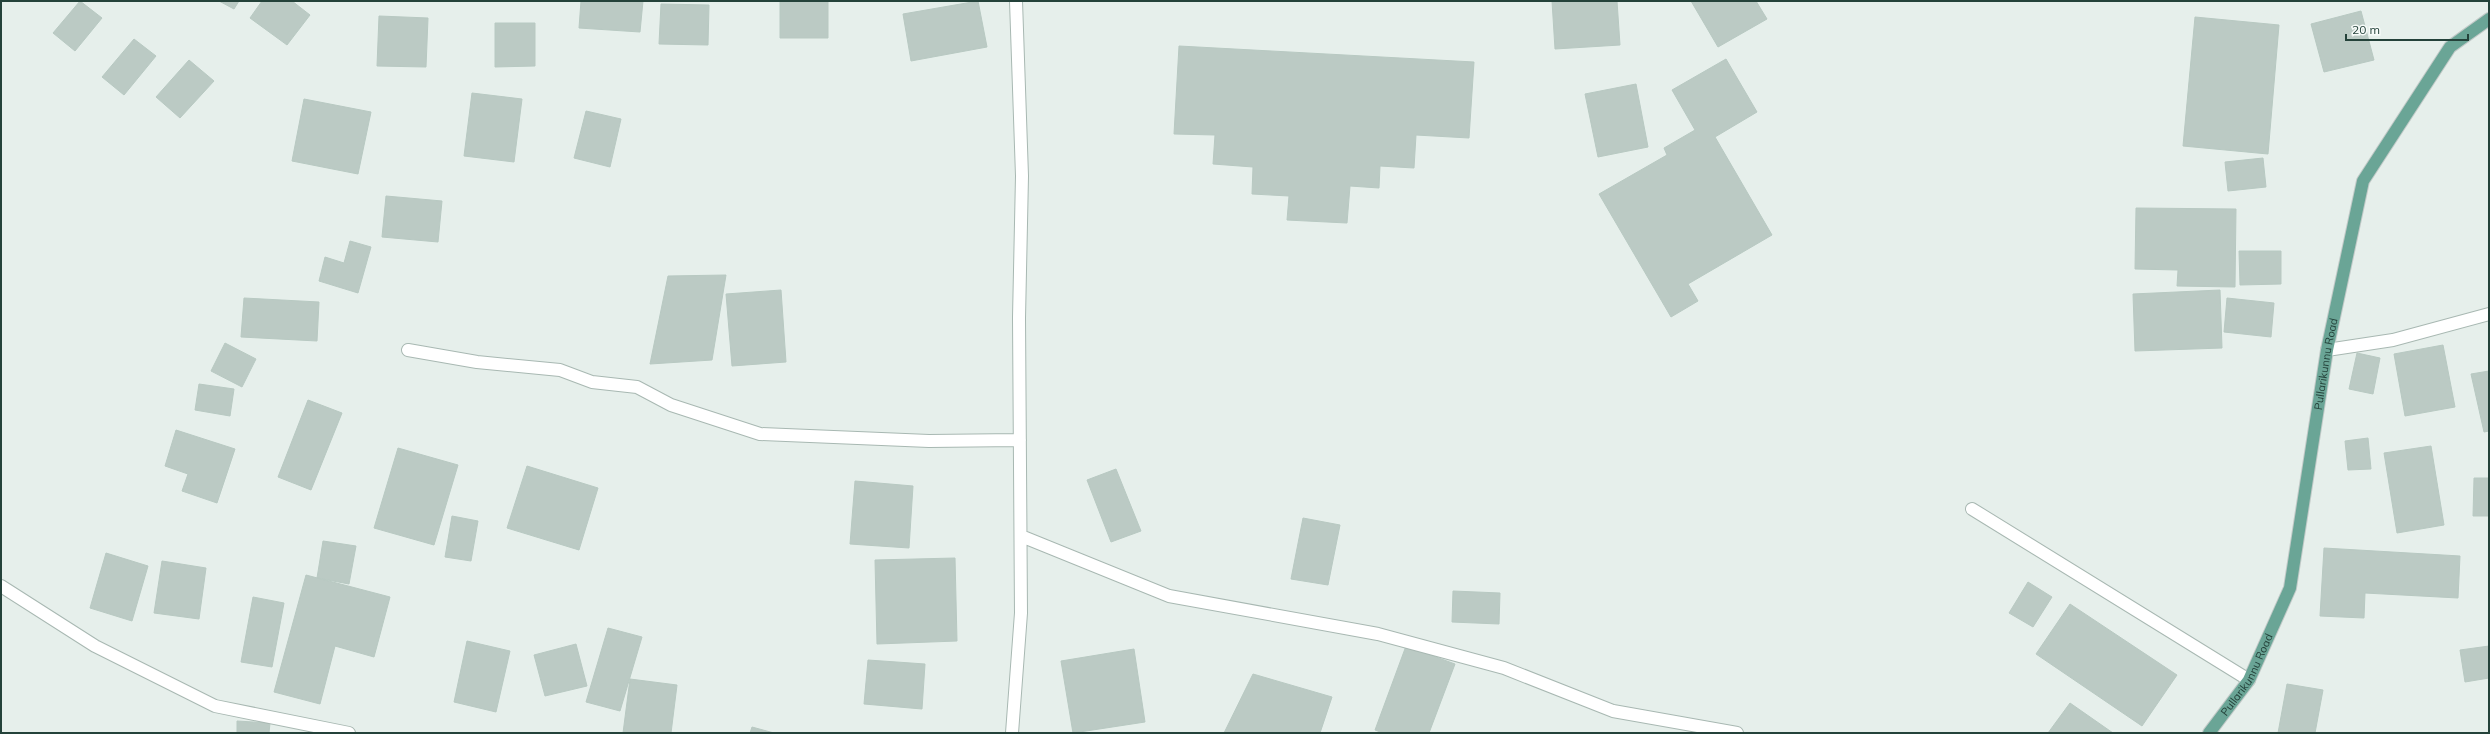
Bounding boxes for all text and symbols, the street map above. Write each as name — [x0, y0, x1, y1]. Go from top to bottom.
scale bar — [2346, 16, 2468, 42]
text: 20 m — [2352, 22, 2380, 37]
street label: Pullarikunnu Road — [2311, 317, 2341, 411]
street label: Pullarikunnu Road — [2218, 631, 2276, 719]

